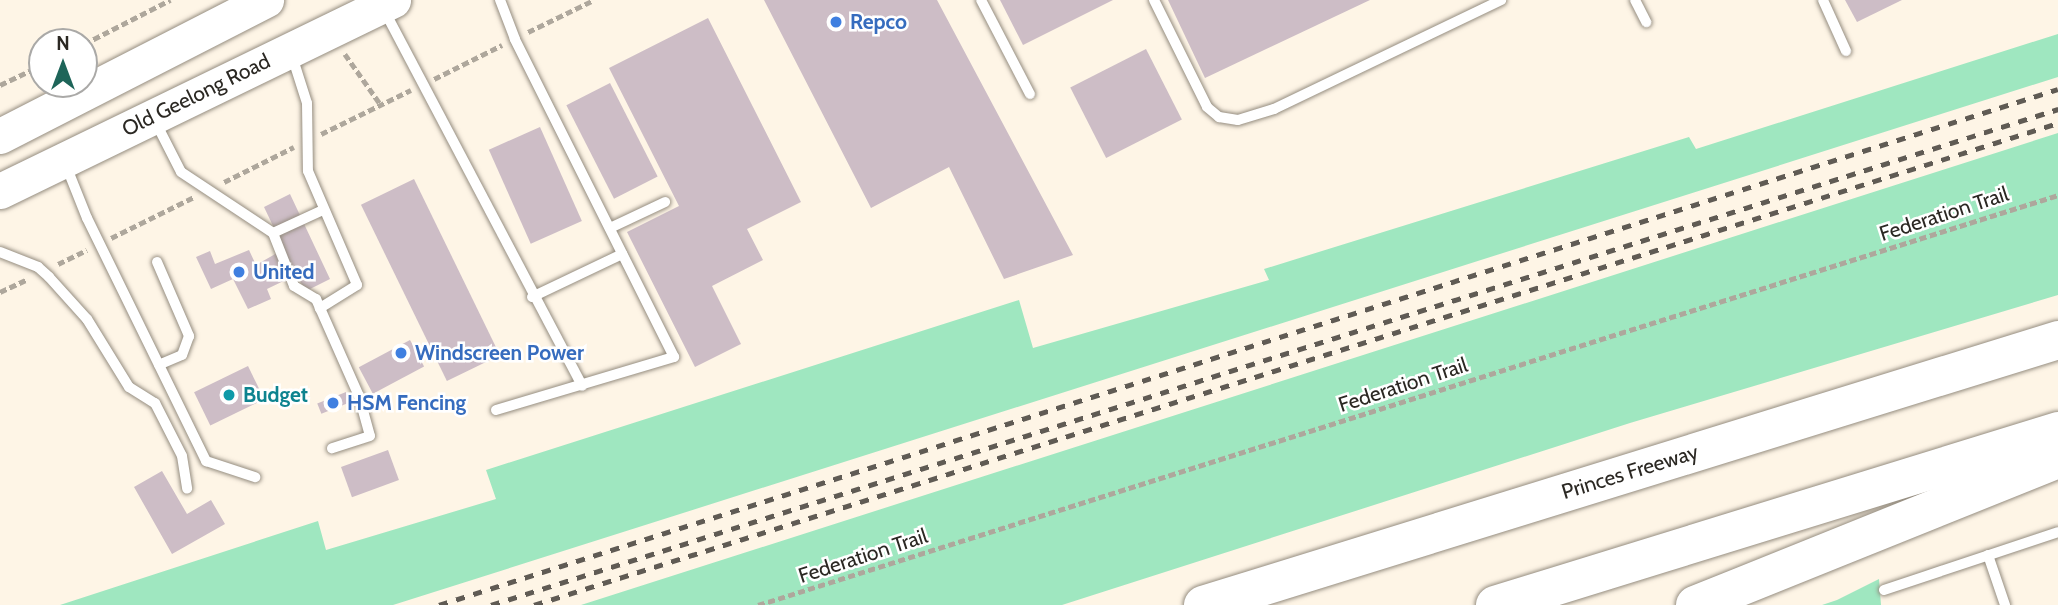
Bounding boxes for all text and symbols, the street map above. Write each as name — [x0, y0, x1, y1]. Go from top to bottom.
place label: Repco — [850, 9, 907, 35]
marker: Repco — [828, 14, 844, 30]
north arrow — [28, 28, 98, 98]
text: N — [56, 32, 70, 55]
street label: Old Geelong Road — [118, 48, 274, 142]
street label: Federation Trail — [1876, 181, 2012, 247]
place label: United — [253, 259, 314, 285]
marker: United — [231, 264, 247, 280]
place label: Windscreen Power — [415, 340, 584, 366]
marker: Windscreen Power — [393, 345, 409, 361]
street label: Federation Trail — [1335, 352, 1471, 418]
place label: Budget — [243, 382, 308, 408]
marker: Budget — [221, 387, 237, 403]
place label: HSM Fencing — [347, 390, 466, 416]
marker: HSM Fencing — [325, 395, 341, 411]
street label: Princes Freeway — [1559, 439, 1701, 505]
street label: Federation Trail — [795, 523, 931, 589]

